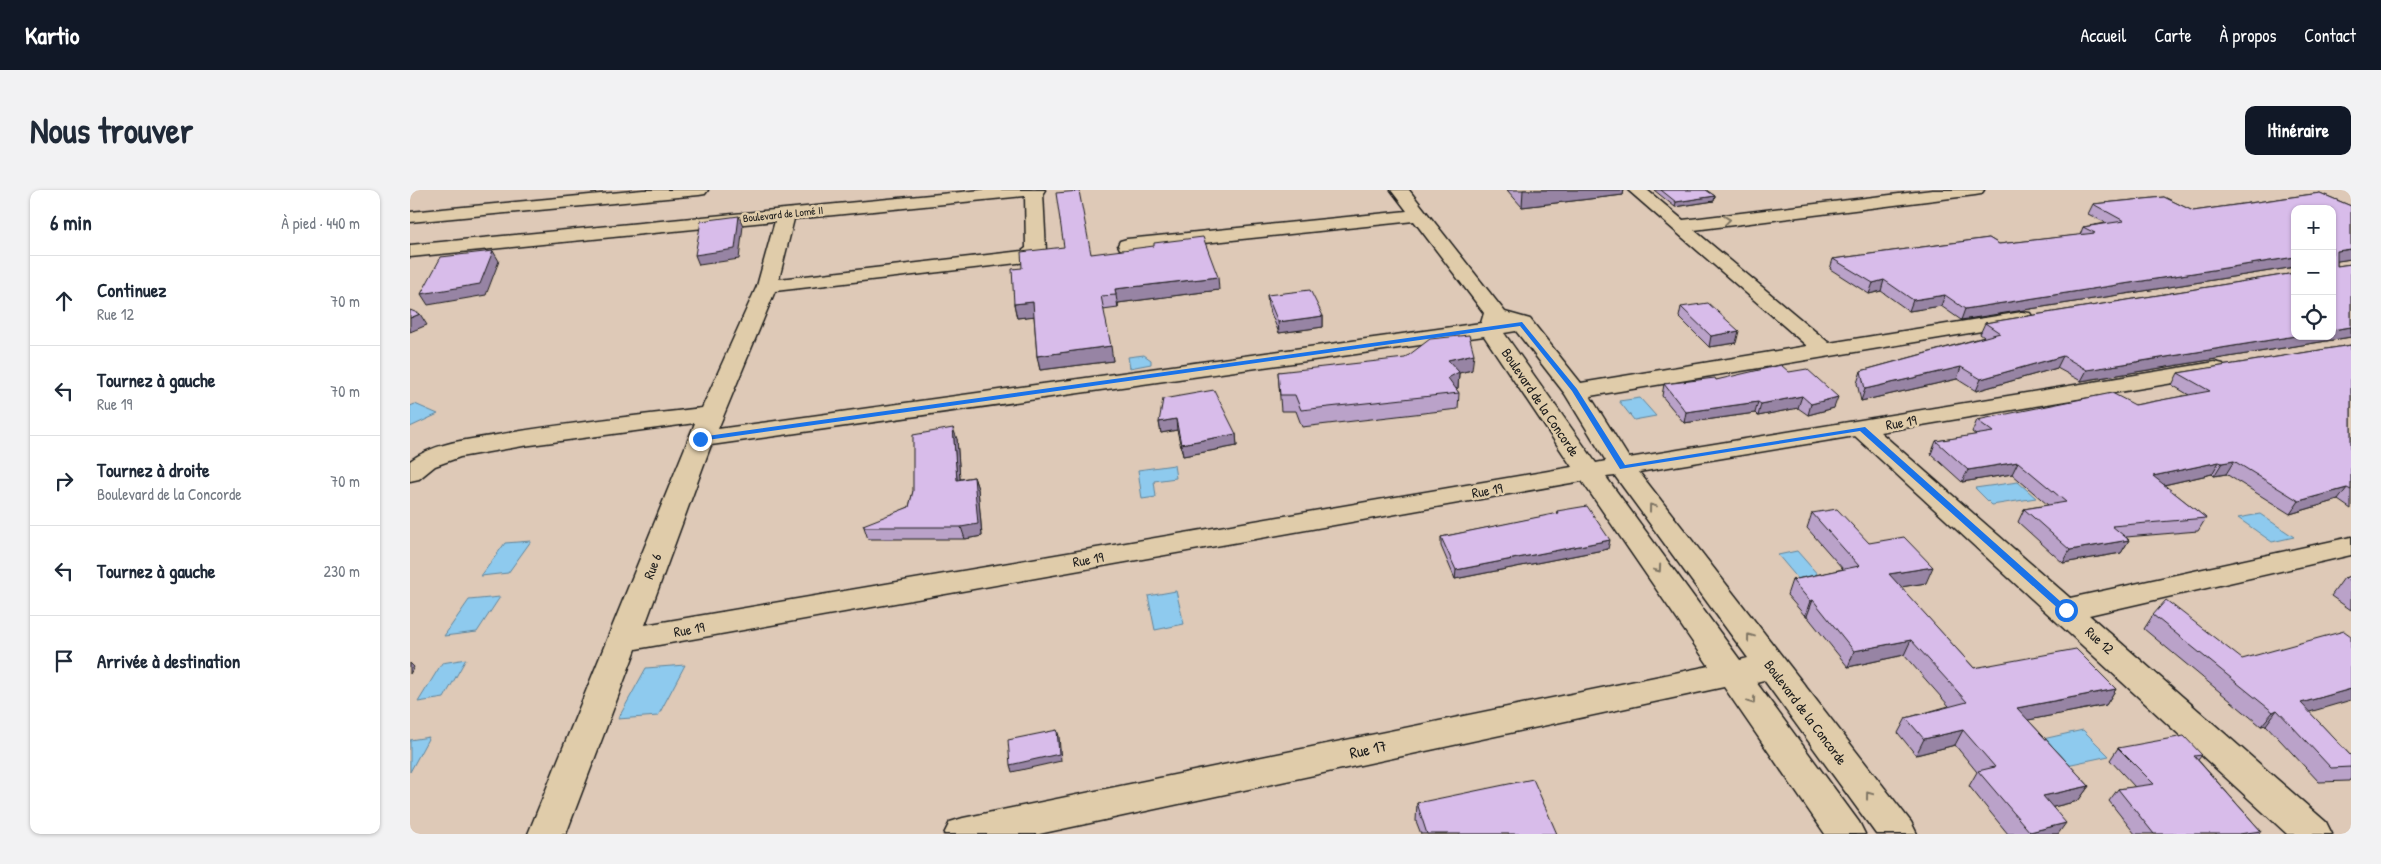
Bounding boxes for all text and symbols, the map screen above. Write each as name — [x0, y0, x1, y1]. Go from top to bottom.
text: Kartio — [25, 19, 80, 51]
text: Accueil — [2080, 23, 2126, 48]
text: Carte — [2154, 23, 2192, 48]
text: À propos — [2220, 23, 2276, 48]
text: Contact — [2304, 23, 2356, 48]
button: Itinéraire — [2245, 106, 2351, 155]
text: Nous trouver — [30, 107, 193, 154]
street label: Boulevard de Lomé II — [742, 203, 824, 225]
map controls — [2291, 205, 2336, 340]
button: + — [2291, 205, 2336, 250]
text: 6 min — [50, 208, 92, 237]
text: À pied · 440 m — [281, 212, 360, 234]
one-way arrow — [1723, 215, 1731, 226]
button: − — [2291, 250, 2336, 295]
text: Continuez — [97, 277, 166, 303]
icon: ahead — [50, 287, 78, 315]
text: 70 m — [330, 290, 360, 312]
button: locate — [2291, 295, 2336, 340]
text: Rue 12 — [97, 303, 134, 325]
street label: Boulevard de la Concorde — [1498, 344, 1585, 460]
text: Tournez à gauche — [97, 367, 215, 393]
icon: left — [50, 377, 78, 405]
text: 70 m — [330, 380, 360, 402]
text: Rue 19 — [97, 393, 132, 415]
street label: Rue 19 — [1884, 410, 1918, 434]
route end — [689, 428, 712, 451]
text: Tournez à droite — [97, 457, 210, 483]
icon: right — [50, 467, 78, 495]
text: 70 m — [330, 470, 360, 492]
street label: Rue 19 — [1470, 478, 1504, 502]
text: Boulevard de la Concorde — [97, 483, 242, 505]
one-way arrow — [1650, 504, 1658, 513]
street label: Rue 19 — [1071, 547, 1105, 571]
street label: Rue 6 — [638, 550, 666, 582]
icon: left — [50, 557, 78, 585]
text: Tournez à gauche — [97, 558, 215, 584]
text: 230 m — [324, 560, 360, 582]
one-way arrow — [1652, 563, 1661, 573]
route start — [2055, 599, 2078, 622]
street label: Rue 19 — [672, 617, 706, 641]
street label: Rue 12 — [2082, 622, 2119, 658]
one-way arrow — [1747, 633, 1756, 643]
icon: arrive — [50, 647, 78, 675]
text: Arrivée à destination — [97, 648, 240, 674]
street label: Boulevard de la Concorde — [1760, 656, 1852, 769]
one-way arrow — [1746, 695, 1755, 705]
street label: Rue 17 — [1347, 734, 1389, 764]
one-way arrow — [1866, 791, 1875, 801]

